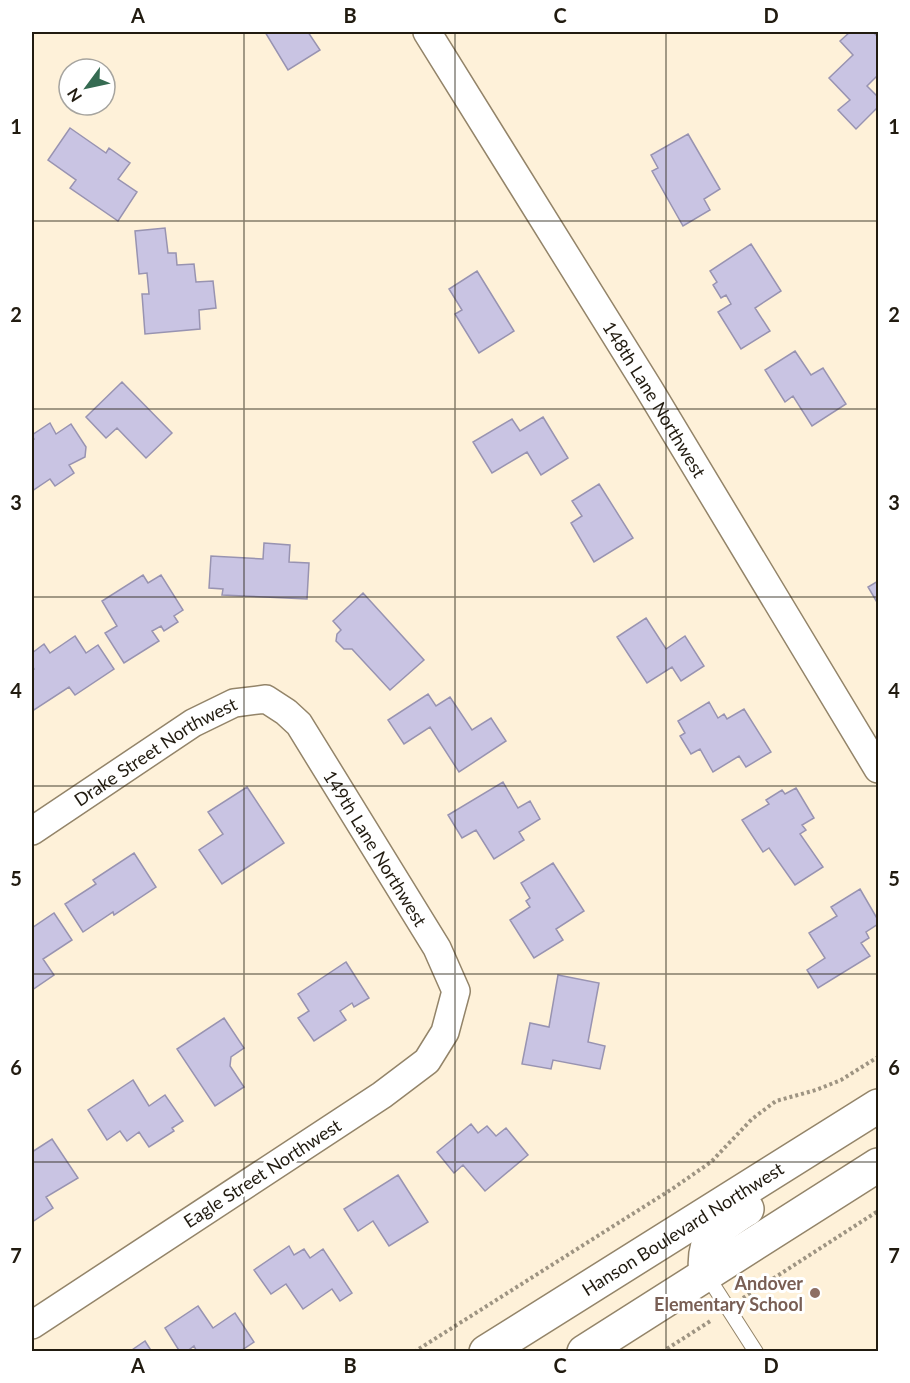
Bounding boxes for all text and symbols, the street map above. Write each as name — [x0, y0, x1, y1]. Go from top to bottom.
text: A — [130, 3, 145, 27]
text: B — [343, 3, 357, 27]
text: C — [553, 3, 567, 27]
text: D — [763, 3, 779, 27]
north arrow — [57, 57, 117, 117]
text: N — [63, 85, 85, 106]
text: 1 — [10, 114, 22, 138]
text: 1 — [888, 114, 900, 138]
text: 2 — [10, 302, 22, 326]
text: 2 — [888, 302, 900, 326]
street label: 148th Lane Northwest — [598, 317, 711, 482]
text: 3 — [10, 490, 22, 514]
text: 3 — [888, 490, 900, 514]
text: 4 — [10, 678, 22, 702]
text: 4 — [888, 678, 900, 702]
street label: Drake Street Northwest — [70, 692, 241, 811]
street label: 149th Lane Northwest — [319, 766, 432, 931]
text: 5 — [10, 866, 22, 890]
text: 5 — [888, 866, 900, 890]
text: 6 — [10, 1055, 22, 1079]
text: 6 — [888, 1055, 900, 1079]
street label: Eagle Street Northwest — [179, 1114, 345, 1232]
street label: Hanson Boulevard Northwest — [578, 1157, 788, 1300]
text: 7 — [10, 1243, 22, 1267]
text: 7 — [888, 1243, 900, 1267]
place label: Andover Elementary School — [654, 1272, 803, 1315]
marker: Andover Elementary School — [808, 1286, 822, 1300]
text: A — [130, 1353, 145, 1377]
text: B — [343, 1353, 357, 1377]
text: C — [553, 1353, 567, 1377]
text: D — [763, 1353, 779, 1377]

